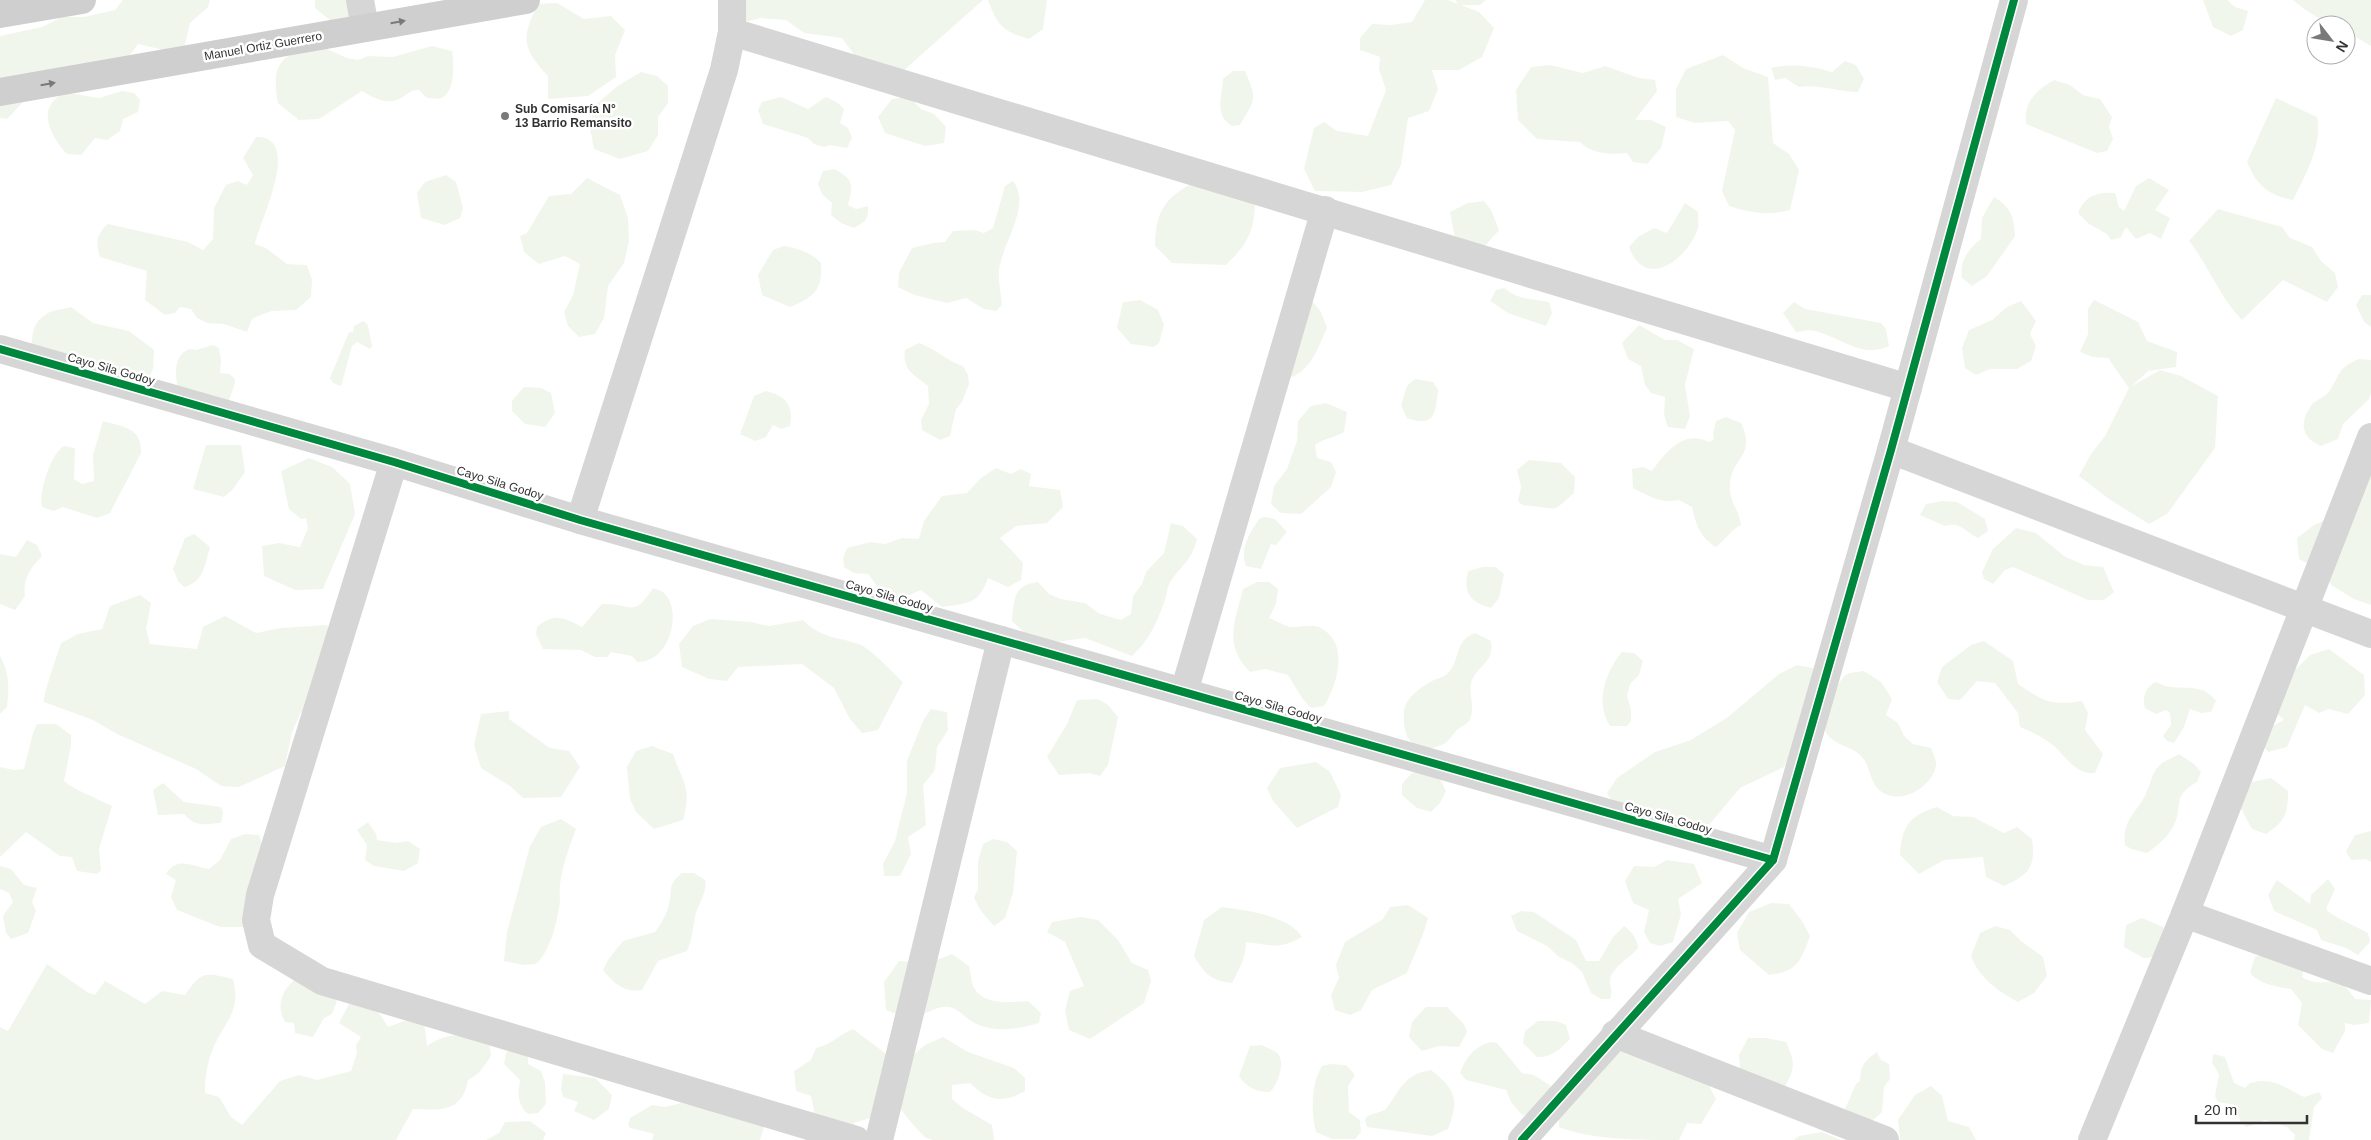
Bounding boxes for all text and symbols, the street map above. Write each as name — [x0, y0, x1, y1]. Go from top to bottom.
north arrow — [2306, 15, 2356, 65]
one-way arrow — [390, 18, 406, 26]
street label: Manuel Ortiz Guerrero — [203, 29, 323, 63]
text: N — [2333, 38, 2352, 55]
one-way arrow — [40, 79, 56, 87]
place label: Sub Comisaría N° 13 Barrio Remansito — [515, 102, 632, 130]
marker: Sub Comisaría N° 13 Barrio Remansito — [499, 110, 511, 122]
street label: Cayo Sila Godoy — [66, 350, 156, 388]
street label: Cayo Sila Godoy — [455, 463, 545, 503]
street label: Cayo Sila Godoy — [844, 577, 934, 615]
street label: Cayo Sila Godoy — [1233, 688, 1323, 726]
street label: Cayo Sila Godoy — [1623, 799, 1713, 837]
scale bar — [2196, 1092, 2307, 1124]
text: 20 m — [2204, 1101, 2237, 1118]

